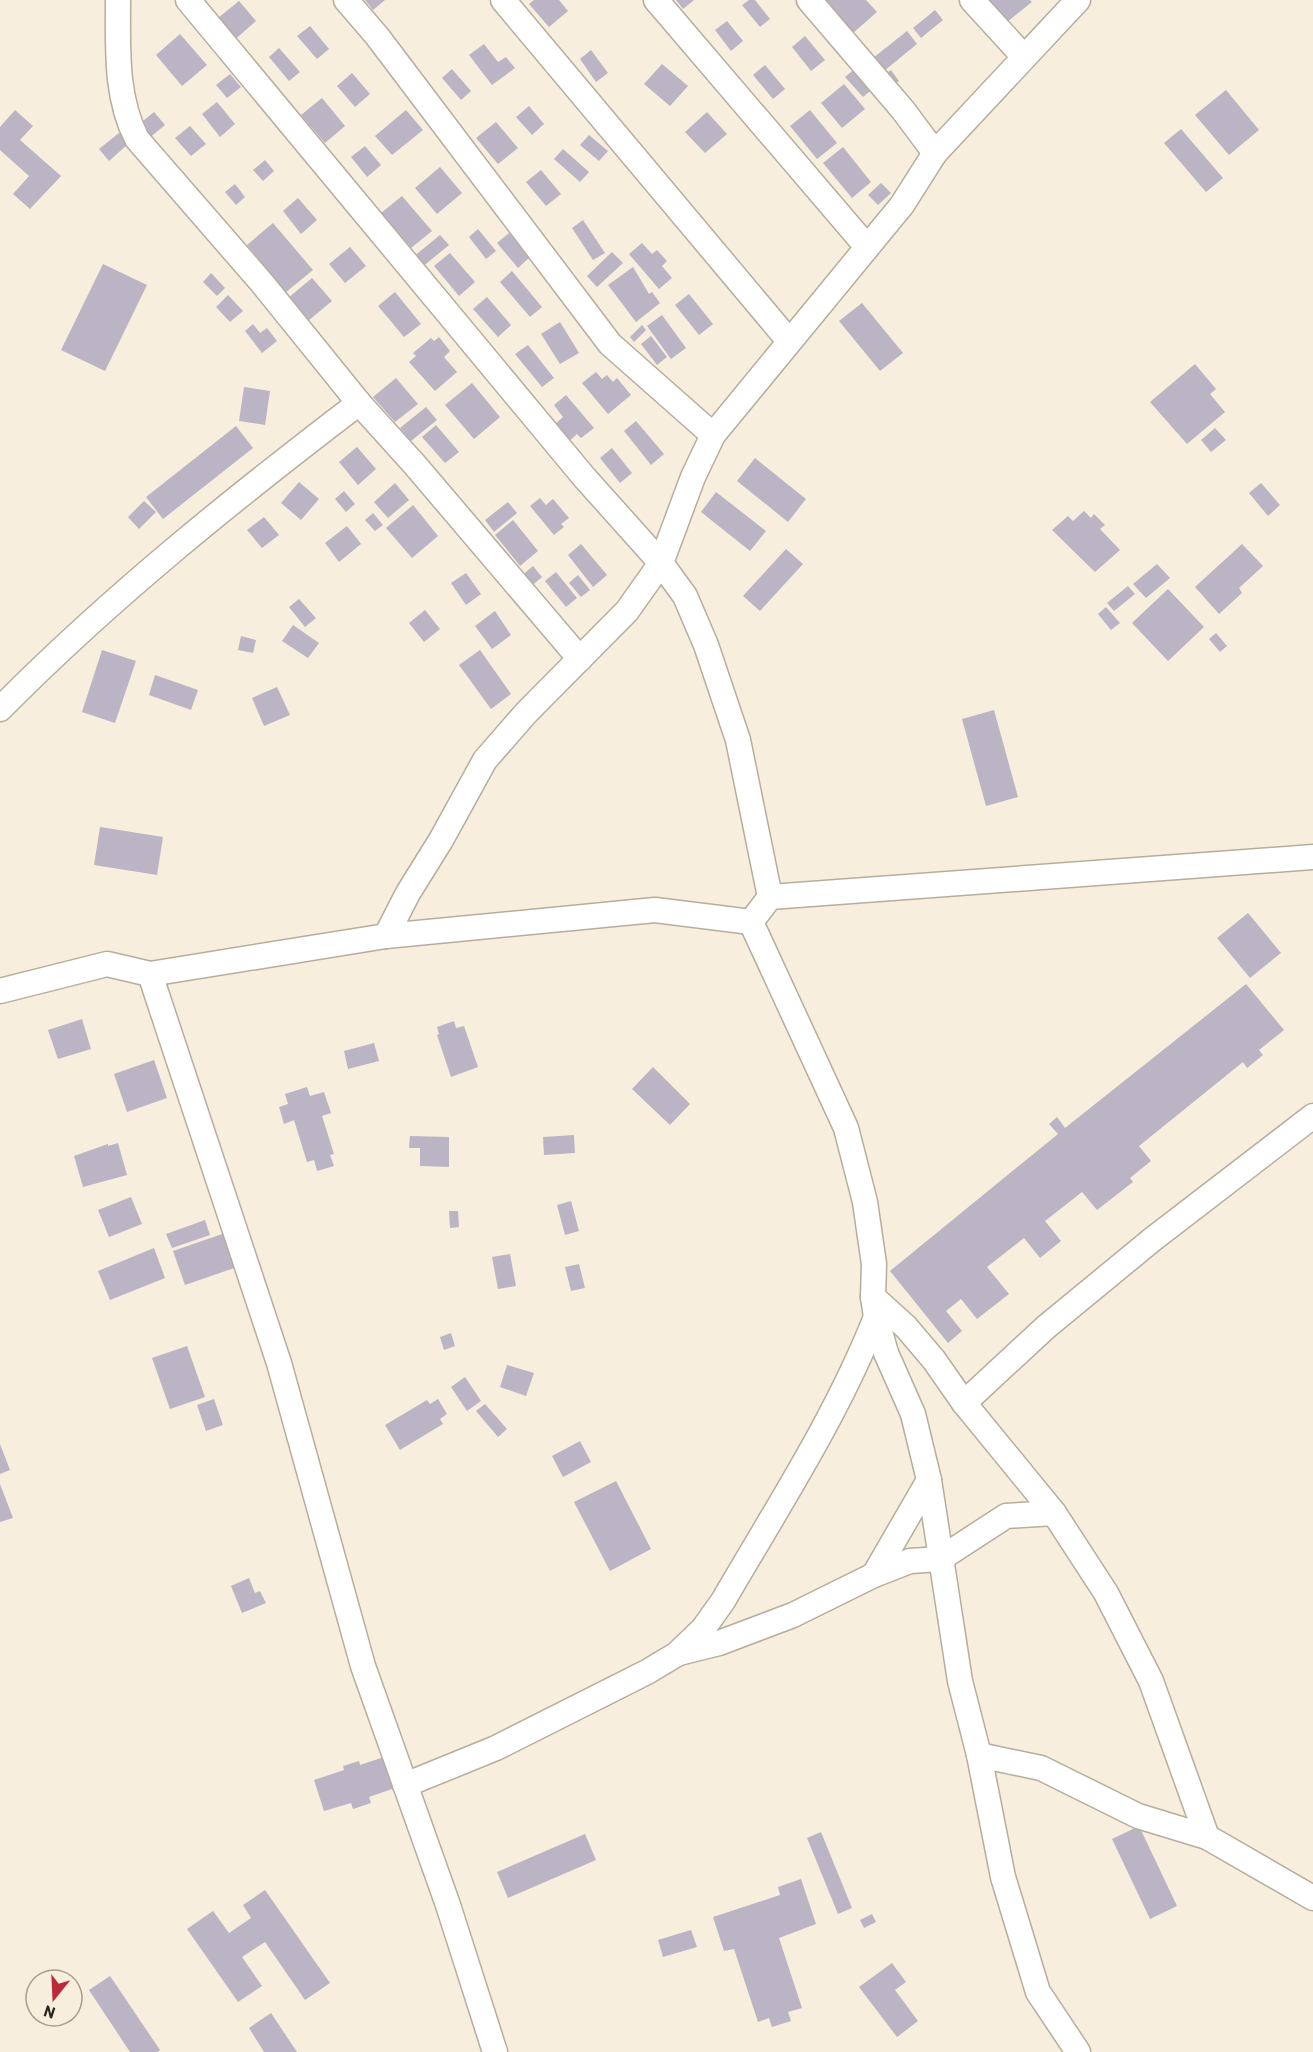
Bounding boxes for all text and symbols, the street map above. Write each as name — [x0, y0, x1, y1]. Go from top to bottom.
north arrow — [24, 1968, 84, 2028]
text: N — [41, 2002, 57, 2023]

